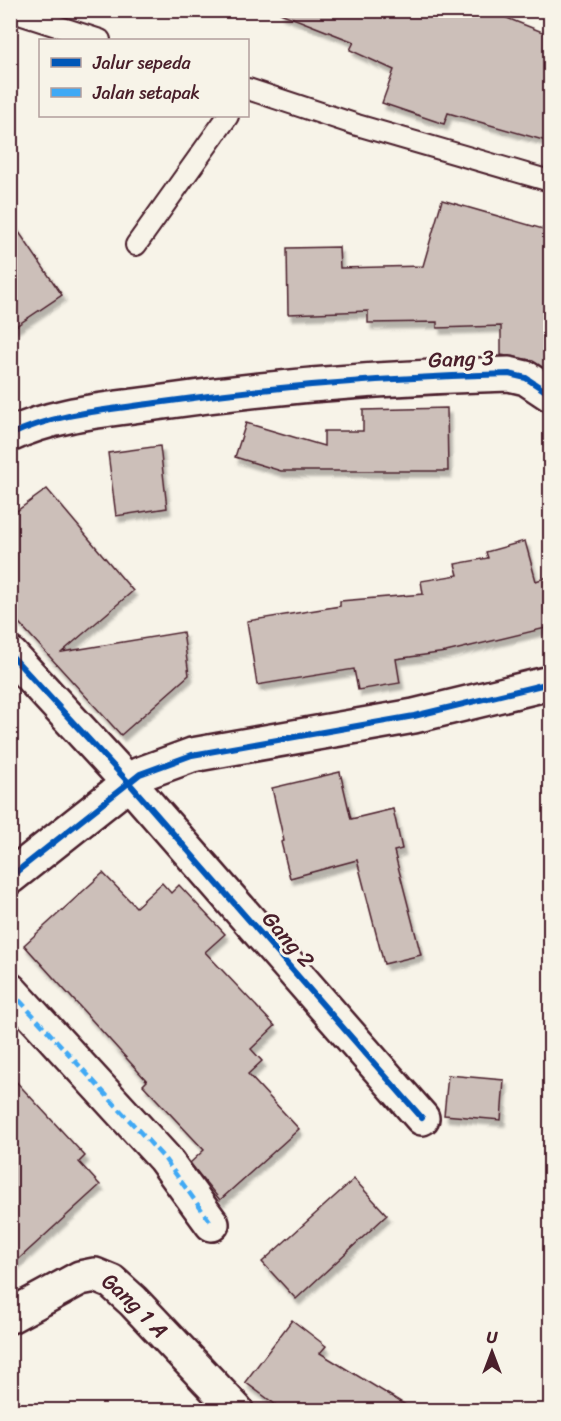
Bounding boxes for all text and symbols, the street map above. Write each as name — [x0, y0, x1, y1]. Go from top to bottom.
legend — [39, 39, 249, 117]
text: Jalur sepeda — [92, 47, 192, 79]
text: Jalan setapak — [92, 77, 200, 109]
street label: Gang 3 — [428, 338, 494, 379]
street label: Gang 2 — [252, 902, 325, 977]
street label: Gang 1 A — [96, 1261, 178, 1348]
north arrow — [462, 1322, 522, 1382]
text: U — [487, 1323, 499, 1352]

